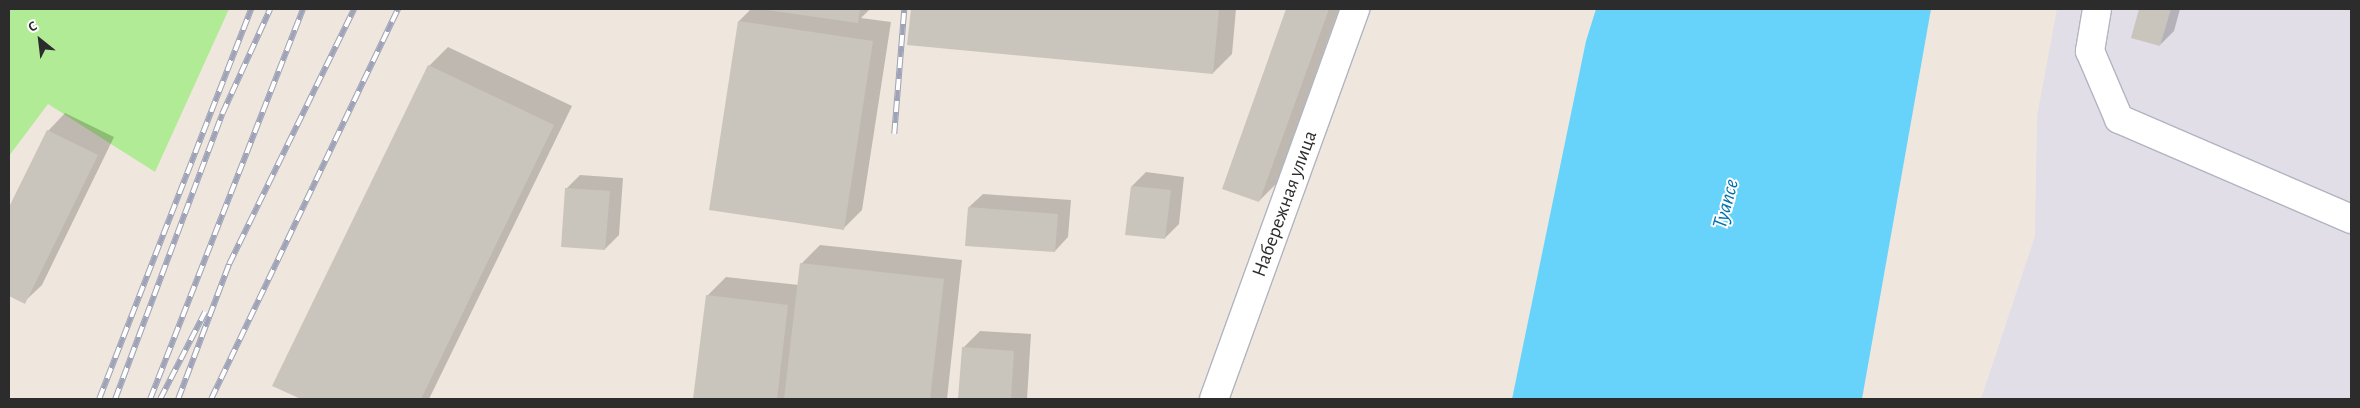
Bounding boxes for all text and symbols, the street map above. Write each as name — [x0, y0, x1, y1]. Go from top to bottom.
north arrow — [15, 15, 65, 65]
text: С — [26, 19, 40, 35]
street label: Набережная улица — [1247, 128, 1323, 280]
water label: Туапсе — [1707, 176, 1745, 232]

